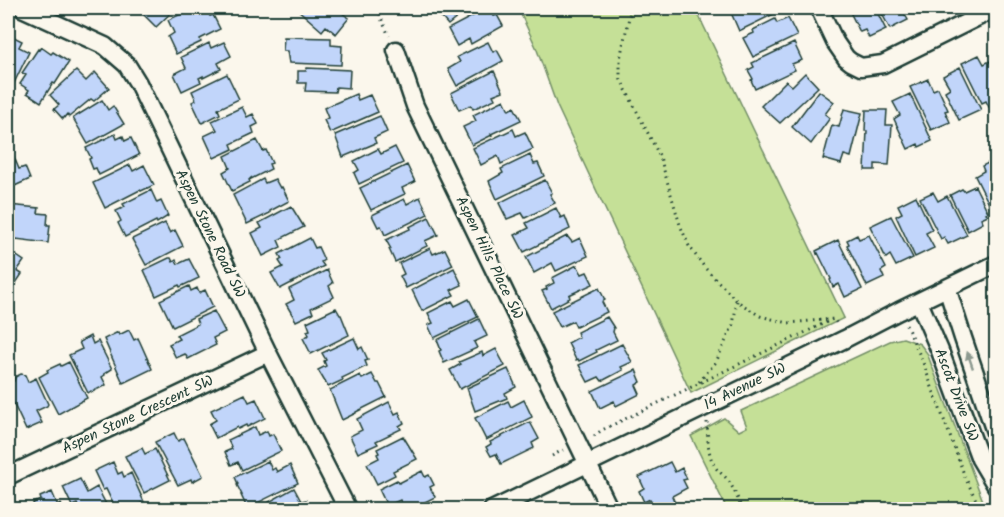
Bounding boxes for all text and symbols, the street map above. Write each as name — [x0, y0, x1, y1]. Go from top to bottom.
street label: Aspen Stone Road SW — [168, 166, 252, 303]
street label: Aspen Hills Place SW — [449, 192, 529, 324]
street label: Ascot Drive SW — [927, 345, 985, 445]
one-way arrow — [965, 351, 975, 369]
street label: 14 Avenue SW — [700, 357, 790, 417]
street label: Aspen Stone Crescent SW — [58, 369, 218, 461]

